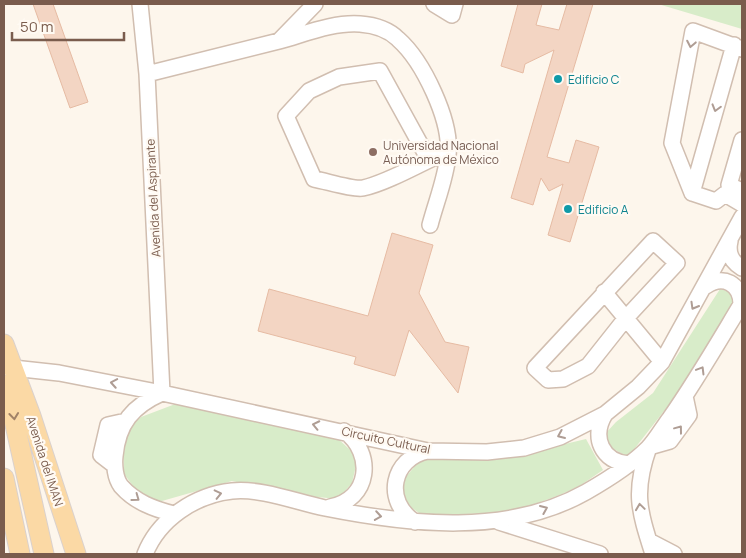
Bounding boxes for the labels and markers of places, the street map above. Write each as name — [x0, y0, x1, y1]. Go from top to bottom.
place label: Edificio C — [568, 71, 620, 88]
marker: Edificio C — [552, 73, 564, 85]
place label: Universidad Nacional Autónoma de México — [383, 137, 499, 168]
marker: Universidad Nacional Autónoma de México — [367, 146, 379, 158]
place label: Edificio A — [578, 201, 629, 218]
marker: Edificio A — [562, 203, 574, 215]

